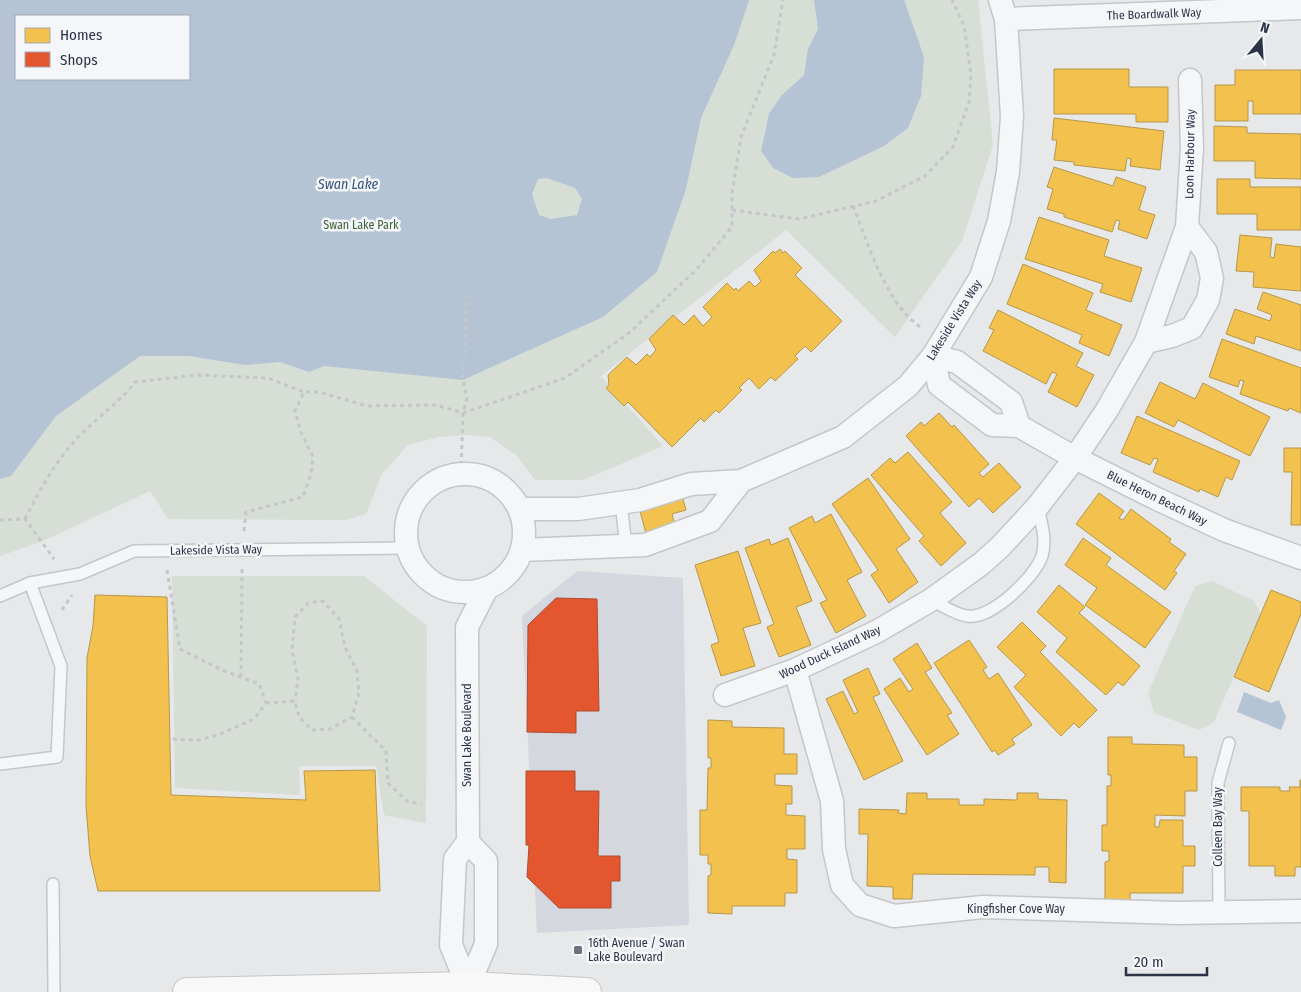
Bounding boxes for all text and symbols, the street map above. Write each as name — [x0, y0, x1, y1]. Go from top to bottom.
street label: The Boardwalk Way — [1107, 5, 1202, 23]
legend — [15, 15, 190, 80]
north arrow — [1236, 15, 1286, 65]
text: N — [1258, 19, 1271, 37]
text: Homes — [60, 26, 102, 44]
text: Shops — [60, 51, 98, 69]
street label: Loon Harbour Way — [1182, 108, 1198, 199]
water label: Swan Lake — [317, 176, 379, 193]
park label: Swan Lake Park — [323, 218, 399, 232]
street label: Lakeside Vista Way — [924, 277, 985, 363]
street label: Blue Heron Beach Way — [1105, 468, 1210, 529]
street label: Lakeside Vista Way — [170, 542, 263, 558]
street label: Wood Duck Island Way — [777, 622, 883, 682]
street label: Swan Lake Boulevard — [460, 683, 474, 787]
street label: Colleen Bay Way — [1211, 787, 1225, 867]
street label: Kingfisher Cove Way — [967, 902, 1066, 916]
place label: 16th Avenue / Swan Lake Boulevard — [588, 936, 685, 964]
marker: 16th Avenue / Swan Lake Boulevard — [572, 944, 584, 956]
scale bar — [1126, 944, 1207, 976]
text: 20 m — [1134, 953, 1164, 971]

